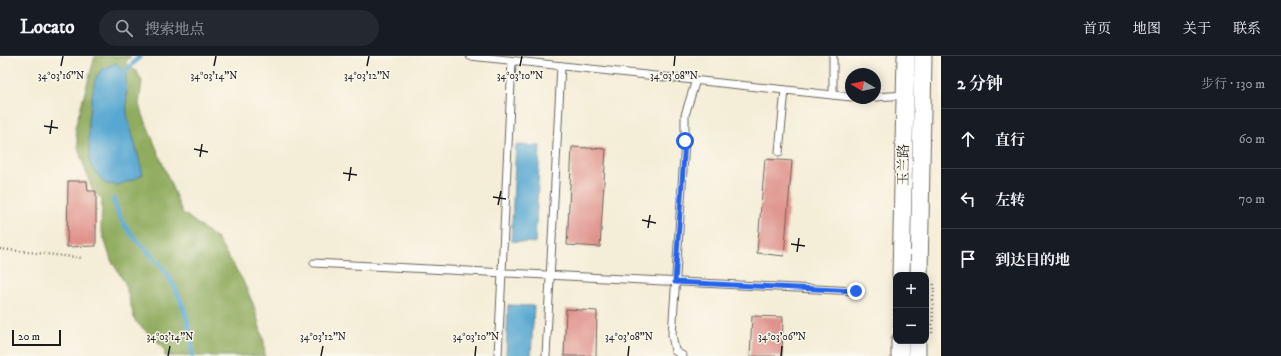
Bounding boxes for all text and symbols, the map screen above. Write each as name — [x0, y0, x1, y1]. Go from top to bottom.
search box — [99, 10, 379, 46]
text: Locato — [20, 16, 75, 39]
icon: search — [113, 17, 135, 39]
text: 搜索地点 — [145, 20, 205, 39]
text: 首页 — [1083, 20, 1111, 38]
text: 地图 — [1133, 20, 1161, 38]
text: 关于 — [1183, 20, 1211, 38]
text: 联系 — [1233, 20, 1261, 38]
north arrow — [845, 68, 881, 104]
text: 34°03'16"N — [38, 70, 84, 82]
text: 34°03'14"N — [191, 70, 237, 82]
text: 34°03'12"N — [344, 70, 390, 82]
text: 34°03'10"N — [497, 70, 543, 82]
text: 34°03'08"N — [650, 70, 698, 82]
text: 2 分钟 — [957, 73, 1003, 95]
text: 步行 · 130 m — [1201, 76, 1265, 92]
icon: ahead — [957, 128, 979, 150]
text: 直行 — [995, 131, 1025, 150]
text: 60 m — [1239, 131, 1265, 147]
route start — [676, 132, 694, 150]
street label: 玉兰路 — [895, 144, 913, 186]
icon: left — [957, 188, 979, 210]
text: 左转 — [995, 191, 1025, 210]
text: 70 m — [1239, 191, 1265, 207]
icon: arrive — [957, 248, 979, 270]
text: 到达目的地 — [995, 251, 1070, 270]
map controls — [893, 272, 929, 344]
button: + — [893, 272, 929, 308]
route end — [847, 282, 865, 300]
button: − — [893, 308, 929, 344]
scale bar — [12, 328, 61, 347]
text: 20 m — [18, 330, 40, 344]
text: 34°03'14"N — [147, 331, 193, 343]
text: 34°03'12"N — [300, 331, 346, 343]
text: 34°03'10"N — [453, 331, 499, 343]
text: 34°03'08"N — [605, 331, 653, 343]
text: 34°03'06"N — [758, 331, 806, 343]

